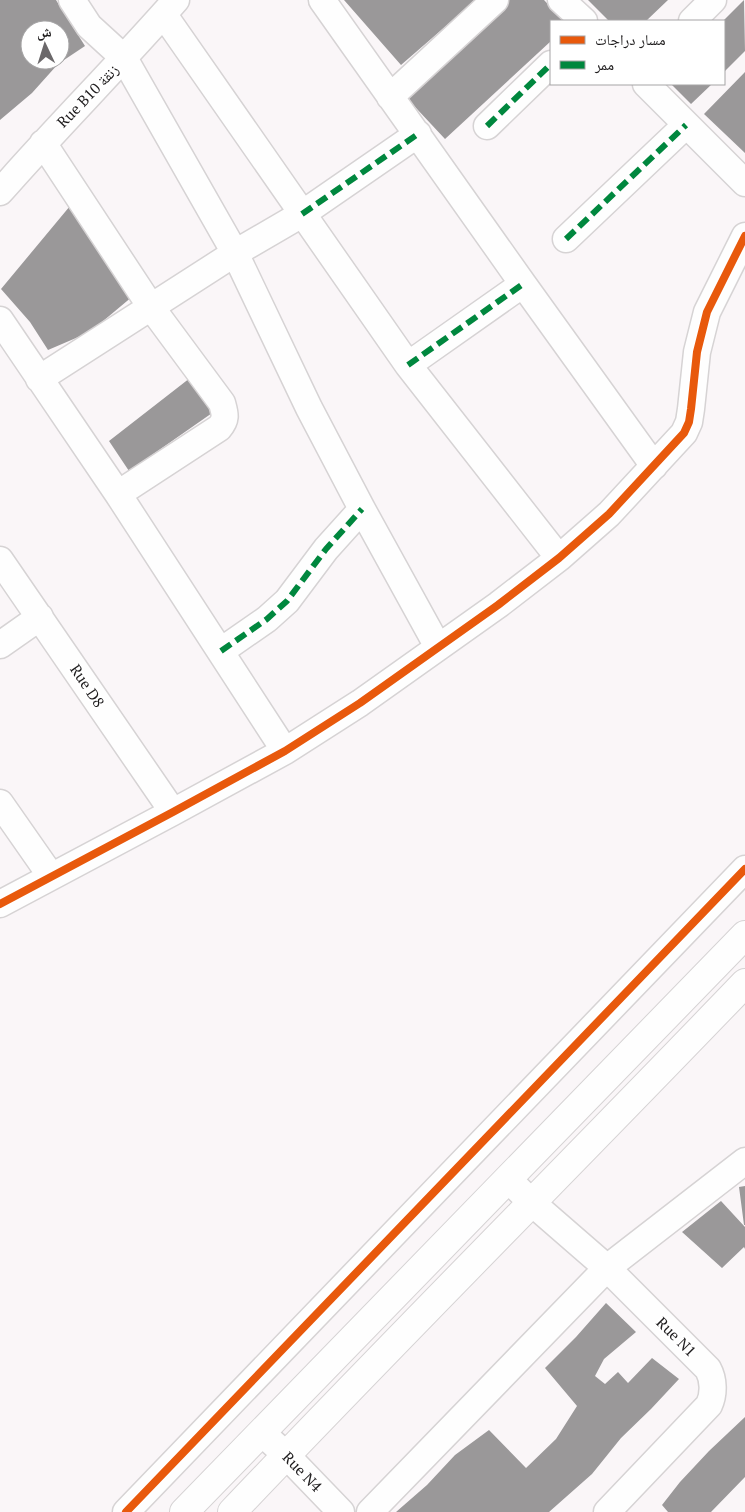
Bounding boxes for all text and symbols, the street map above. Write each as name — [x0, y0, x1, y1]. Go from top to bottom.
north arrow — [20, 20, 70, 70]
legend — [550, 20, 725, 85]
text: ش — [36, 22, 52, 42]
text: مسار دراجات — [595, 29, 666, 49]
text: ممر — [594, 54, 614, 74]
street label: Rue B10 زنقة — [52, 59, 123, 131]
street label: Rue D8 — [66, 660, 110, 711]
street label: Rue N1 — [653, 1312, 701, 1360]
street label: Rue N4 — [279, 1447, 327, 1496]

